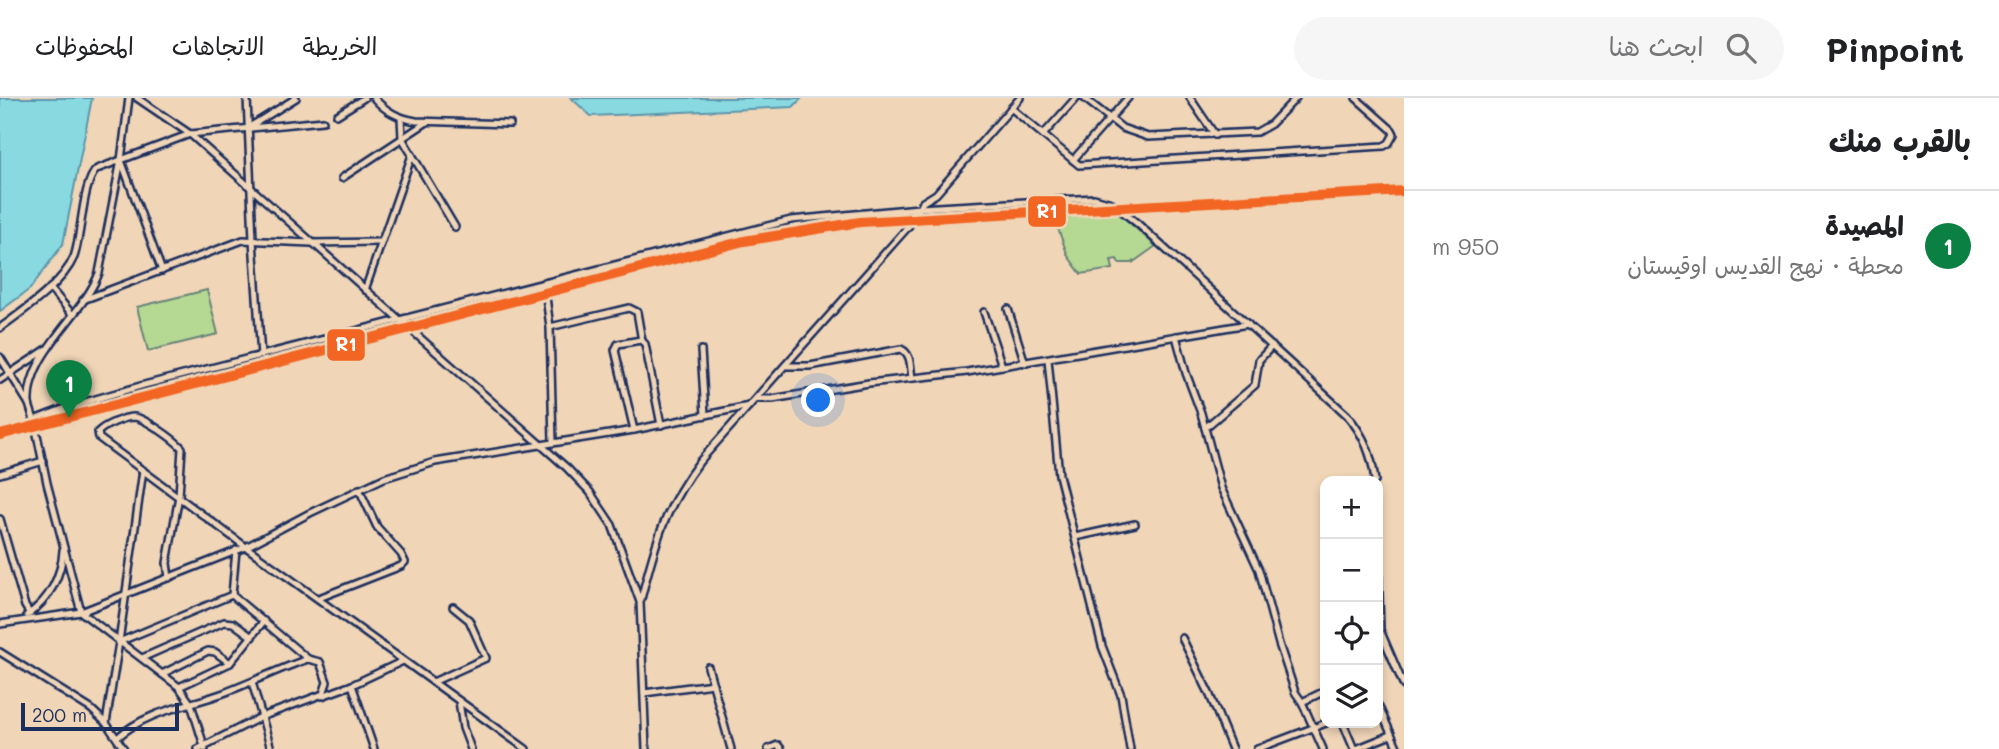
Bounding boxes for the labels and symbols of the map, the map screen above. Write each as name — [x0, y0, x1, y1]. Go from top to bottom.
line badge: R1 — [1027, 195, 1067, 228]
text: R1 — [1036, 198, 1058, 223]
line badge: R1 — [326, 328, 366, 362]
text: R1 — [335, 331, 357, 356]
pin: 1 — [46, 360, 92, 418]
your location — [801, 383, 835, 417]
scale bar — [21, 700, 178, 732]

